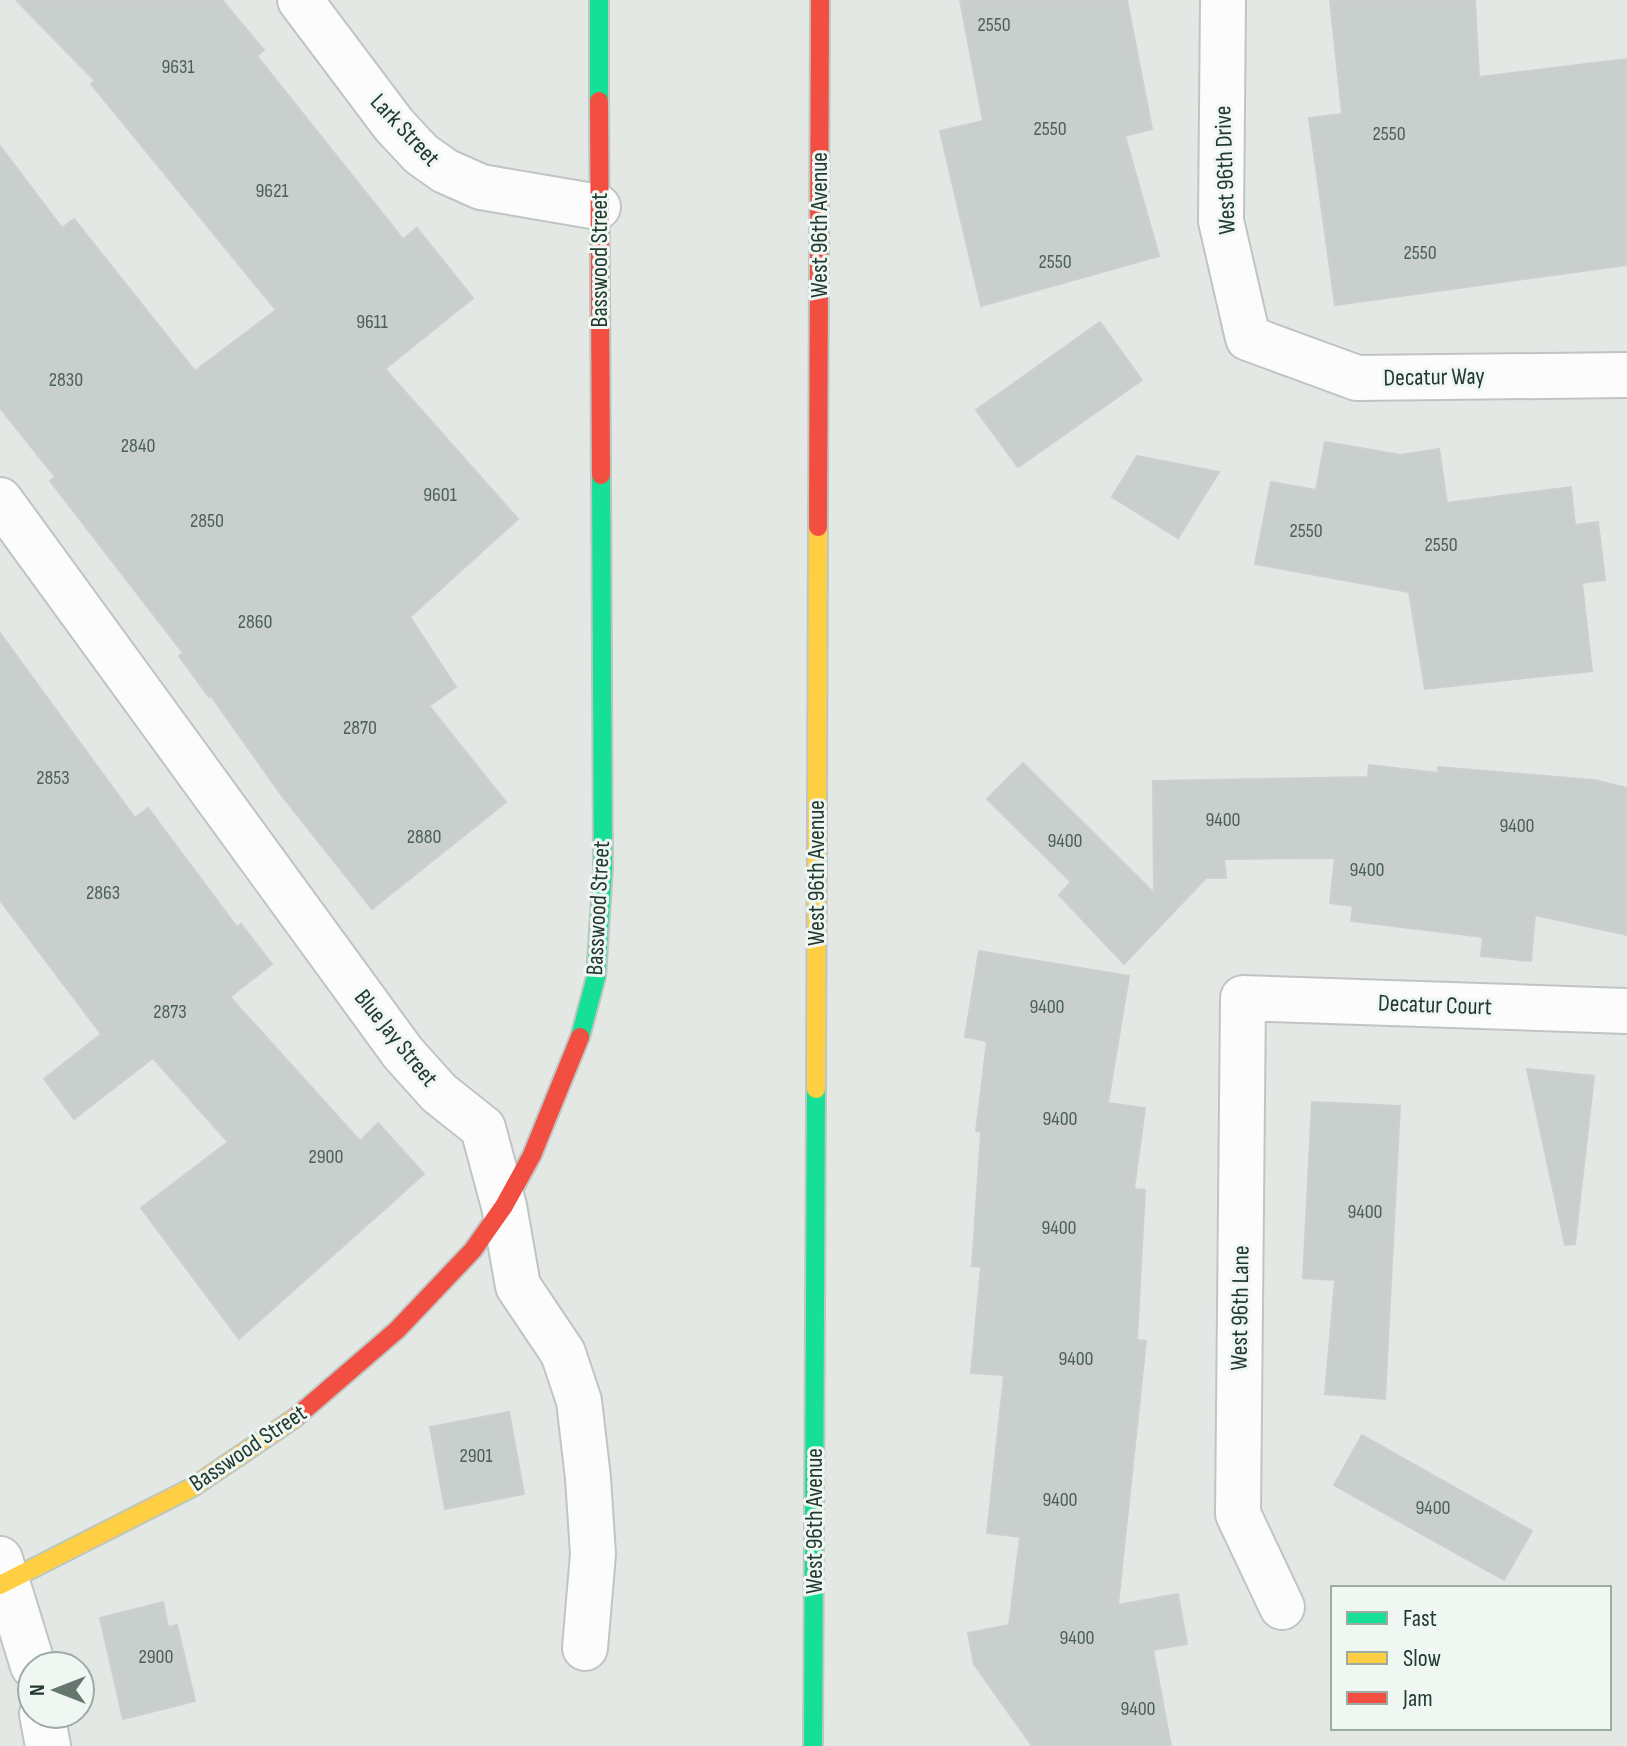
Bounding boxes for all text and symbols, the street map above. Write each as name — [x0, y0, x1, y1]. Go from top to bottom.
house number: 2550 — [977, 13, 1011, 37]
house number: 9631 — [162, 55, 195, 79]
street label: Lark Street — [364, 88, 446, 172]
street label: West 96th Drive — [1208, 105, 1242, 235]
house number: 2550 — [1033, 117, 1067, 141]
house number: 2550 — [1372, 122, 1406, 146]
street label: West 96th Avenue — [805, 152, 834, 298]
house number: 9621 — [255, 179, 289, 203]
street label: Basswood Street — [585, 193, 614, 327]
house number: 2550 — [1403, 241, 1437, 265]
house number: 2550 — [1038, 250, 1072, 274]
house number: 9611 — [356, 310, 388, 334]
street label: Decatur Way — [1383, 362, 1485, 392]
house number: 2830 — [49, 368, 83, 392]
house number: 2840 — [121, 434, 155, 458]
house number: 9601 — [423, 483, 457, 507]
house number: 2850 — [190, 509, 224, 533]
house number: 2550 — [1289, 519, 1323, 543]
house number: 2550 — [1424, 533, 1458, 557]
house number: 2860 — [238, 610, 272, 634]
house number: 2870 — [343, 716, 377, 740]
house number: 2853 — [36, 766, 70, 790]
street label: West 96th Avenue — [802, 800, 831, 946]
house number: 9400 — [1205, 808, 1241, 832]
house number: 9400 — [1499, 814, 1535, 838]
house number: 2880 — [407, 825, 441, 849]
house number: 9400 — [1047, 829, 1083, 853]
street label: Basswood Street — [580, 840, 616, 976]
house number: 9400 — [1349, 858, 1385, 882]
house number: 2863 — [86, 881, 120, 905]
street label: Blue Jay Street — [348, 984, 444, 1092]
street label: Decatur Court — [1378, 989, 1492, 1021]
house number: 9400 — [1029, 995, 1065, 1019]
house number: 2873 — [153, 1000, 187, 1024]
house number: 9400 — [1042, 1107, 1078, 1131]
house number: 2900 — [309, 1145, 343, 1169]
house number: 9400 — [1347, 1200, 1383, 1224]
house number: 9400 — [1041, 1216, 1077, 1240]
street label: West 96th Lane — [1224, 1245, 1256, 1371]
house number: 9400 — [1058, 1347, 1094, 1371]
street label: Basswood Street — [184, 1398, 312, 1498]
house number: 2901 — [459, 1444, 493, 1468]
street label: West 96th Avenue — [800, 1448, 829, 1594]
house number: 9400 — [1042, 1488, 1078, 1512]
house number: 9400 — [1415, 1496, 1451, 1520]
legend — [1331, 1586, 1611, 1730]
text: Fast — [1403, 1604, 1437, 1633]
house number: 9400 — [1059, 1626, 1095, 1650]
text: Slow — [1403, 1644, 1441, 1673]
house number: 2900 — [139, 1645, 173, 1669]
north arrow — [16, 1650, 96, 1730]
text: N — [24, 1684, 51, 1696]
text: Jam — [1402, 1684, 1433, 1713]
house number: 9400 — [1120, 1697, 1156, 1721]

